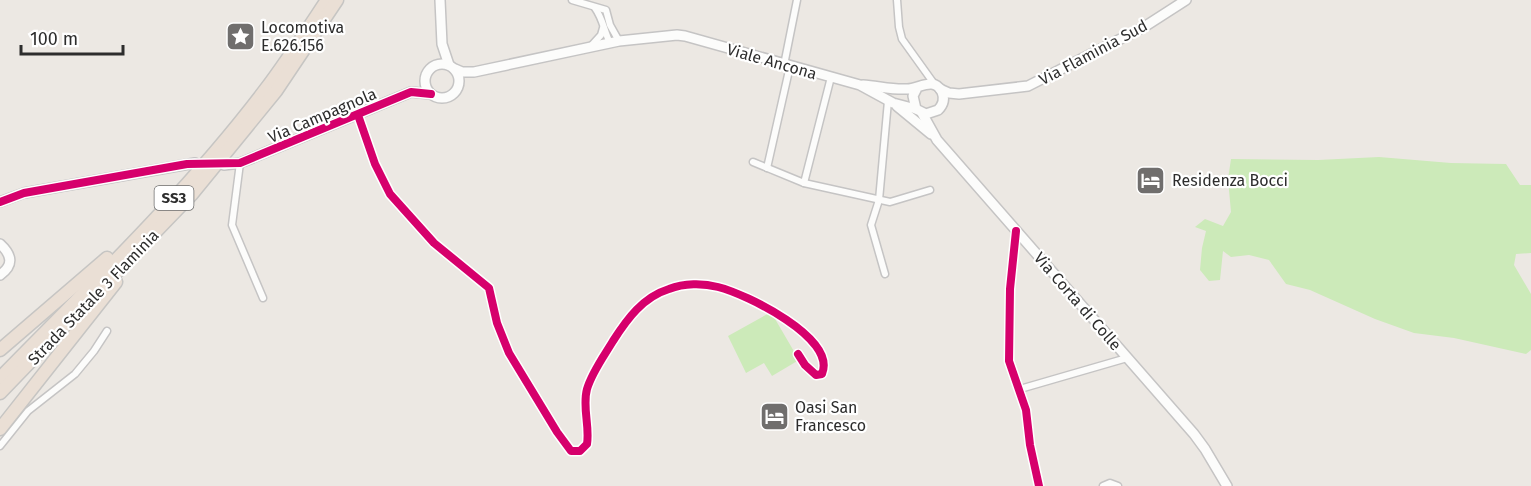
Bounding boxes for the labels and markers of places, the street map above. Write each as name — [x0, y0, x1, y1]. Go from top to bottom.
place label: Locomotiva E.626.156 — [261, 18, 344, 55]
place icon: Locomotiva E.626.156 — [224, 20, 256, 52]
hotel icon: Residenza Bocci — [1135, 164, 1167, 196]
place label: Residenza Bocci — [1172, 171, 1288, 190]
place label: Oasi San Francesco — [795, 398, 866, 435]
hotel icon: Oasi San Francesco — [758, 400, 790, 432]

